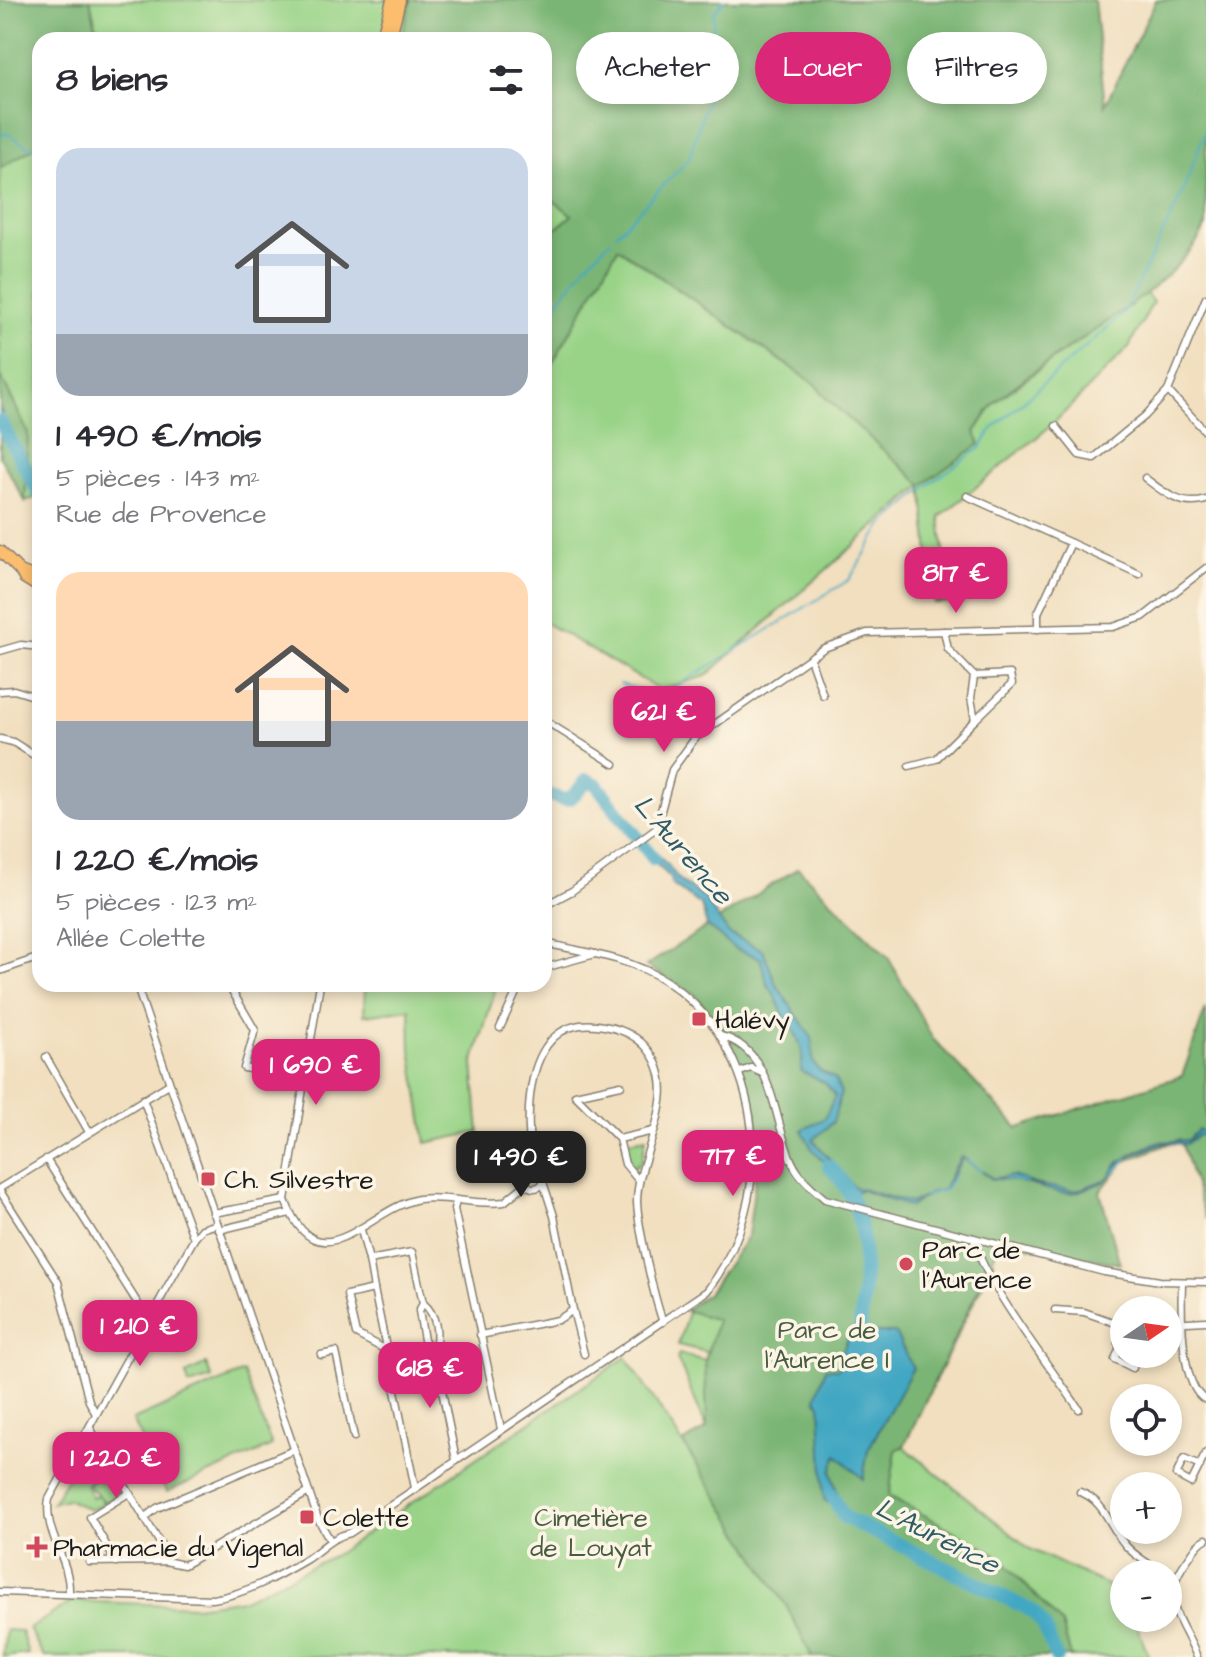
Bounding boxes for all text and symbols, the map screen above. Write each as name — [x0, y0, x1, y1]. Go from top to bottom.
chip: Acheter — [576, 32, 739, 104]
chip: Louer — [755, 32, 891, 104]
chip: Filtres — [907, 32, 1047, 104]
text: 8 biens — [56, 56, 168, 104]
icon: filters — [484, 58, 528, 102]
icon: home — [220, 200, 364, 344]
text: 1 490 €/mois — [56, 412, 262, 460]
text: 5 pièces · 143 m² — [56, 460, 260, 496]
text: Rue de Provence — [56, 496, 267, 532]
pin: 817 € — [900, 547, 1012, 615]
text: 817 € — [922, 555, 990, 591]
icon: home — [220, 624, 364, 768]
pin: 621 € — [608, 686, 720, 754]
text: 621 € — [631, 694, 697, 730]
water label: L'Aurence — [624, 787, 743, 915]
text: 1 220 €/mois — [56, 836, 258, 884]
text: 5 pièces · 123 m² — [56, 884, 257, 920]
text: Allée Colette — [56, 920, 206, 956]
place label: Halévy — [715, 1002, 790, 1040]
marker: Halévy — [690, 1010, 708, 1028]
pin: 1 690 € — [242, 1039, 390, 1107]
text: 1 690 € — [270, 1047, 362, 1083]
pin: 717 € — [677, 1130, 789, 1198]
pin: 1 490 € — [447, 1131, 595, 1199]
text: 717 € — [700, 1138, 766, 1174]
text: 1 490 € — [474, 1139, 568, 1175]
place label: Ch. Silvestre — [224, 1162, 374, 1198]
marker: Ch. Silvestre — [199, 1170, 217, 1188]
place label: Parc de l'Aurence — [922, 1232, 1032, 1298]
marker: Parc de l'Aurence — [897, 1255, 915, 1273]
north arrow — [1110, 1296, 1182, 1368]
map controls — [1110, 1296, 1182, 1632]
pin: 1 210 € — [66, 1300, 214, 1368]
text: 1 210 € — [100, 1308, 180, 1344]
park label: Parc de l'Aurence I — [765, 1312, 889, 1378]
pin: 618 € — [374, 1342, 486, 1410]
text: 618 € — [396, 1350, 464, 1386]
button: locate — [1110, 1384, 1182, 1456]
pin: 1 220 € — [42, 1432, 190, 1500]
text: 1 220 € — [71, 1440, 161, 1476]
button: + — [1110, 1472, 1182, 1544]
water label: L'Aurence — [869, 1489, 1007, 1585]
place label: Colette — [323, 1500, 409, 1536]
park label: Cimetière de Louyat — [530, 1500, 652, 1568]
marker: Colette — [298, 1508, 316, 1526]
place label: Pharmacie du Vigenal — [53, 1530, 303, 1568]
marker: Pharmacie du Vigenal — [28, 1538, 46, 1556]
button: − — [1110, 1560, 1182, 1632]

